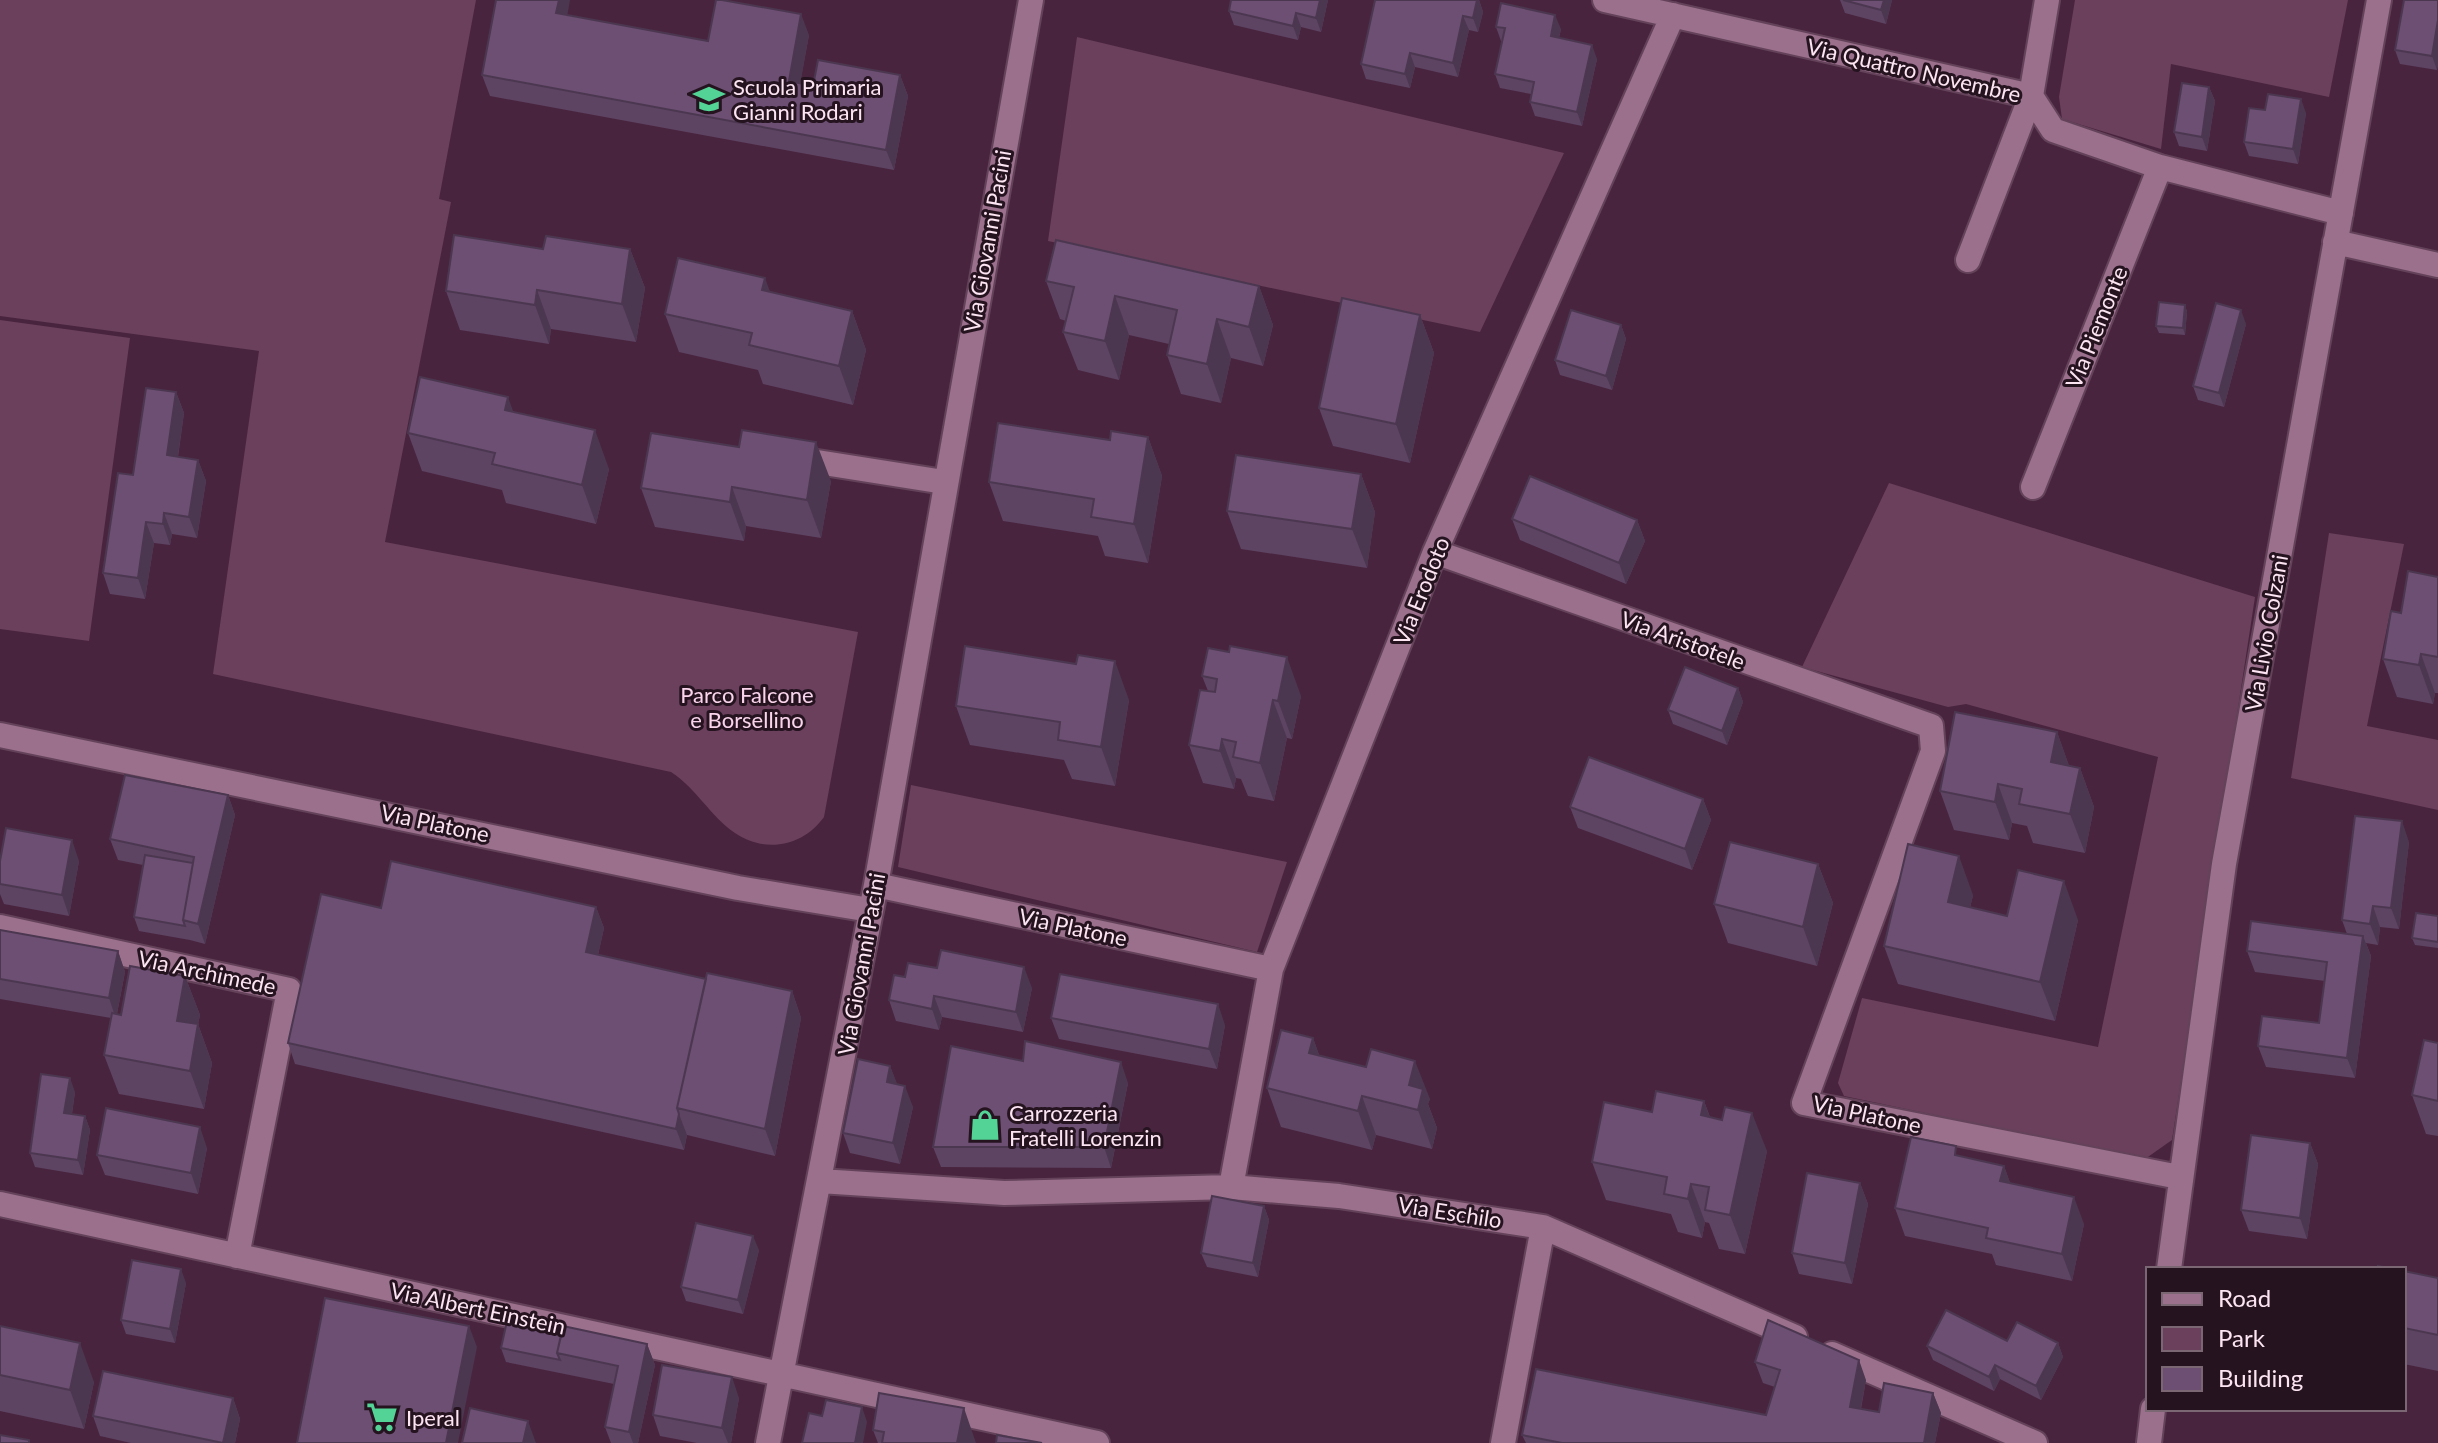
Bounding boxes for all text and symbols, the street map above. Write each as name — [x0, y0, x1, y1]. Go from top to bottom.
street label: Via Quattro Novembre — [1804, 32, 2024, 108]
place label: Scuola Primaria Gianni Rodari — [733, 73, 881, 125]
school or university icon: Scuola Primaria Gianni Rodari — [692, 82, 726, 116]
street label: Via Giovanni Pacini — [958, 148, 1016, 334]
street label: Via Piemonte — [2059, 262, 2133, 392]
street label: Via Erodoto — [1387, 533, 1455, 649]
street label: Via Livio Colzani — [2239, 553, 2293, 713]
street label: Via Aristotele — [1617, 605, 1749, 675]
park label: Parco Falcone e Borsellino — [680, 681, 814, 733]
street label: Via Platone — [378, 798, 492, 848]
street label: Via Giovanni Pacini — [832, 871, 890, 1057]
street label: Via Platone — [1016, 902, 1130, 952]
street label: Via Archimede — [136, 944, 278, 1000]
street label: Via Platone — [1810, 1089, 1924, 1139]
place label: Carrozzeria Fratelli Lorenzin — [1009, 1099, 1162, 1151]
shop icon: Carrozzeria Fratelli Lorenzin — [968, 1108, 1002, 1142]
street label: Via Eschilo — [1396, 1190, 1504, 1234]
legend — [2146, 1267, 2406, 1411]
street label: Via Albert Einstein — [388, 1276, 568, 1340]
text: Road — [2218, 1283, 2271, 1312]
text: Park — [2218, 1323, 2266, 1352]
text: Building — [2218, 1363, 2303, 1392]
supermarket icon: Iperal — [365, 1400, 399, 1434]
place label: Iperal — [406, 1404, 460, 1431]

